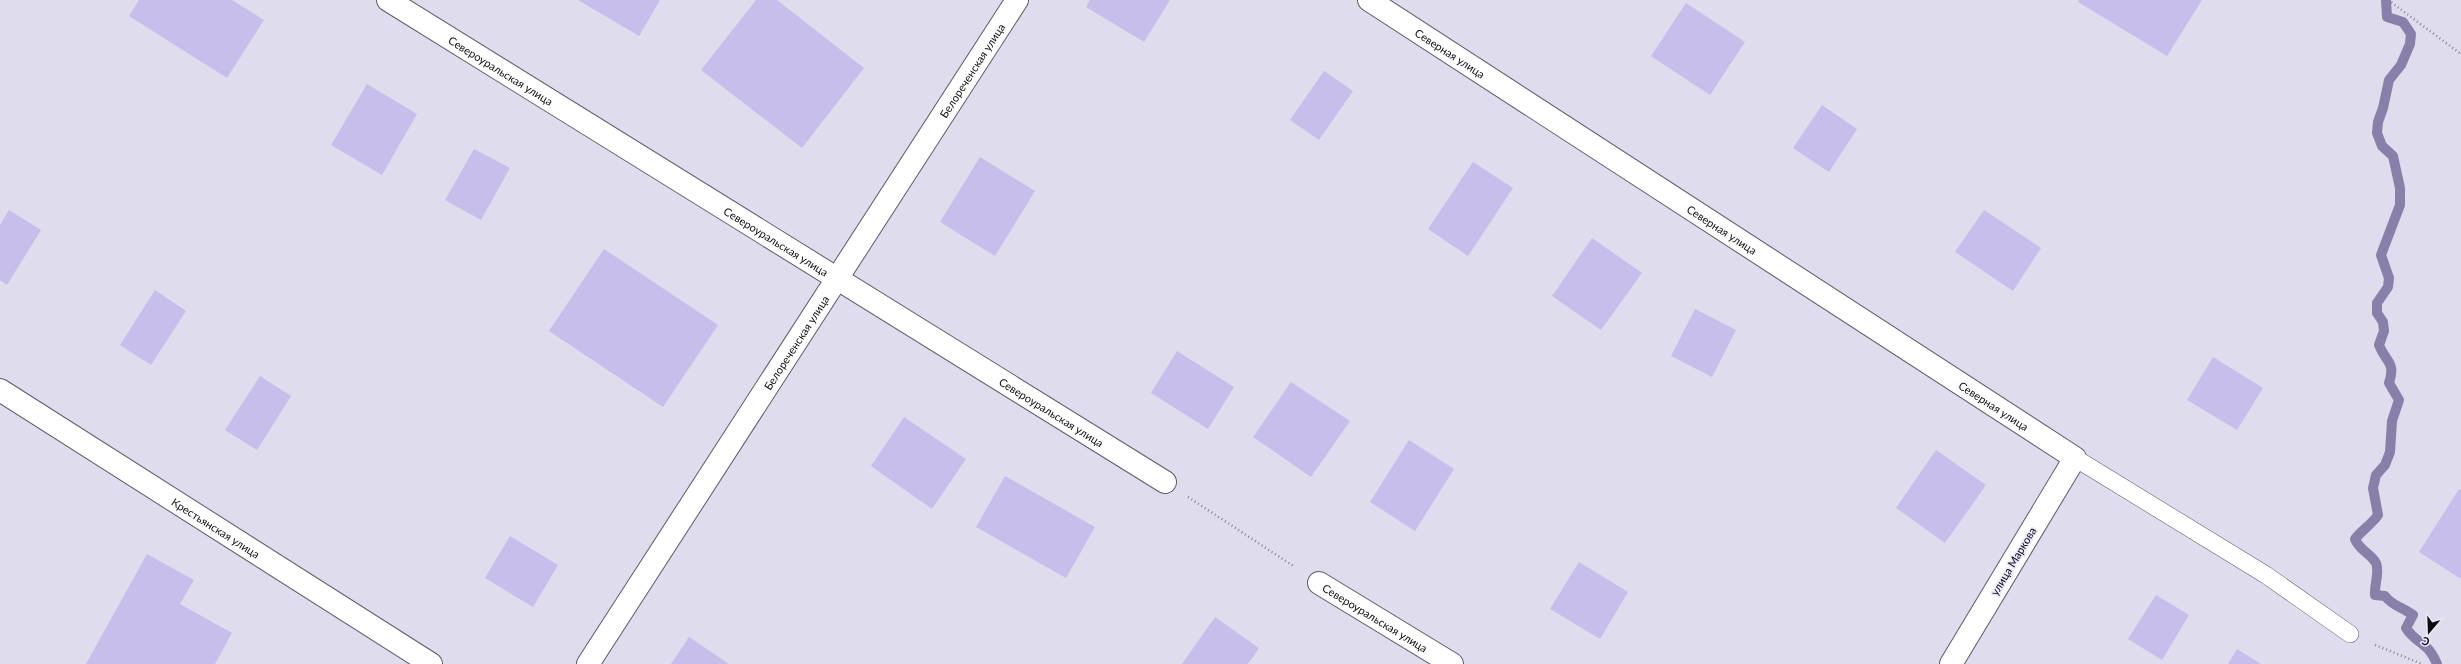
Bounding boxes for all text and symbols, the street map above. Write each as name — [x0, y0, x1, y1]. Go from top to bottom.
street label: Белореченская улица — [936, 21, 1007, 120]
street label: Северная улица — [1413, 25, 1488, 80]
street label: Североуральская улица — [446, 33, 556, 107]
street label: Северная улица — [1685, 202, 1760, 256]
street label: Североуральская улица — [722, 204, 831, 278]
street label: Белореченская улица — [761, 293, 831, 392]
street label: Североуральская улица — [997, 374, 1106, 449]
street label: Северная улица — [1957, 378, 2031, 433]
street label: Крестьянская улица — [170, 495, 262, 560]
street label: улица Маркова — [1988, 525, 2038, 597]
street label: Североуральская улица — [1321, 580, 1430, 654]
north arrow — [2409, 612, 2449, 652]
text: С — [2419, 634, 2431, 649]

